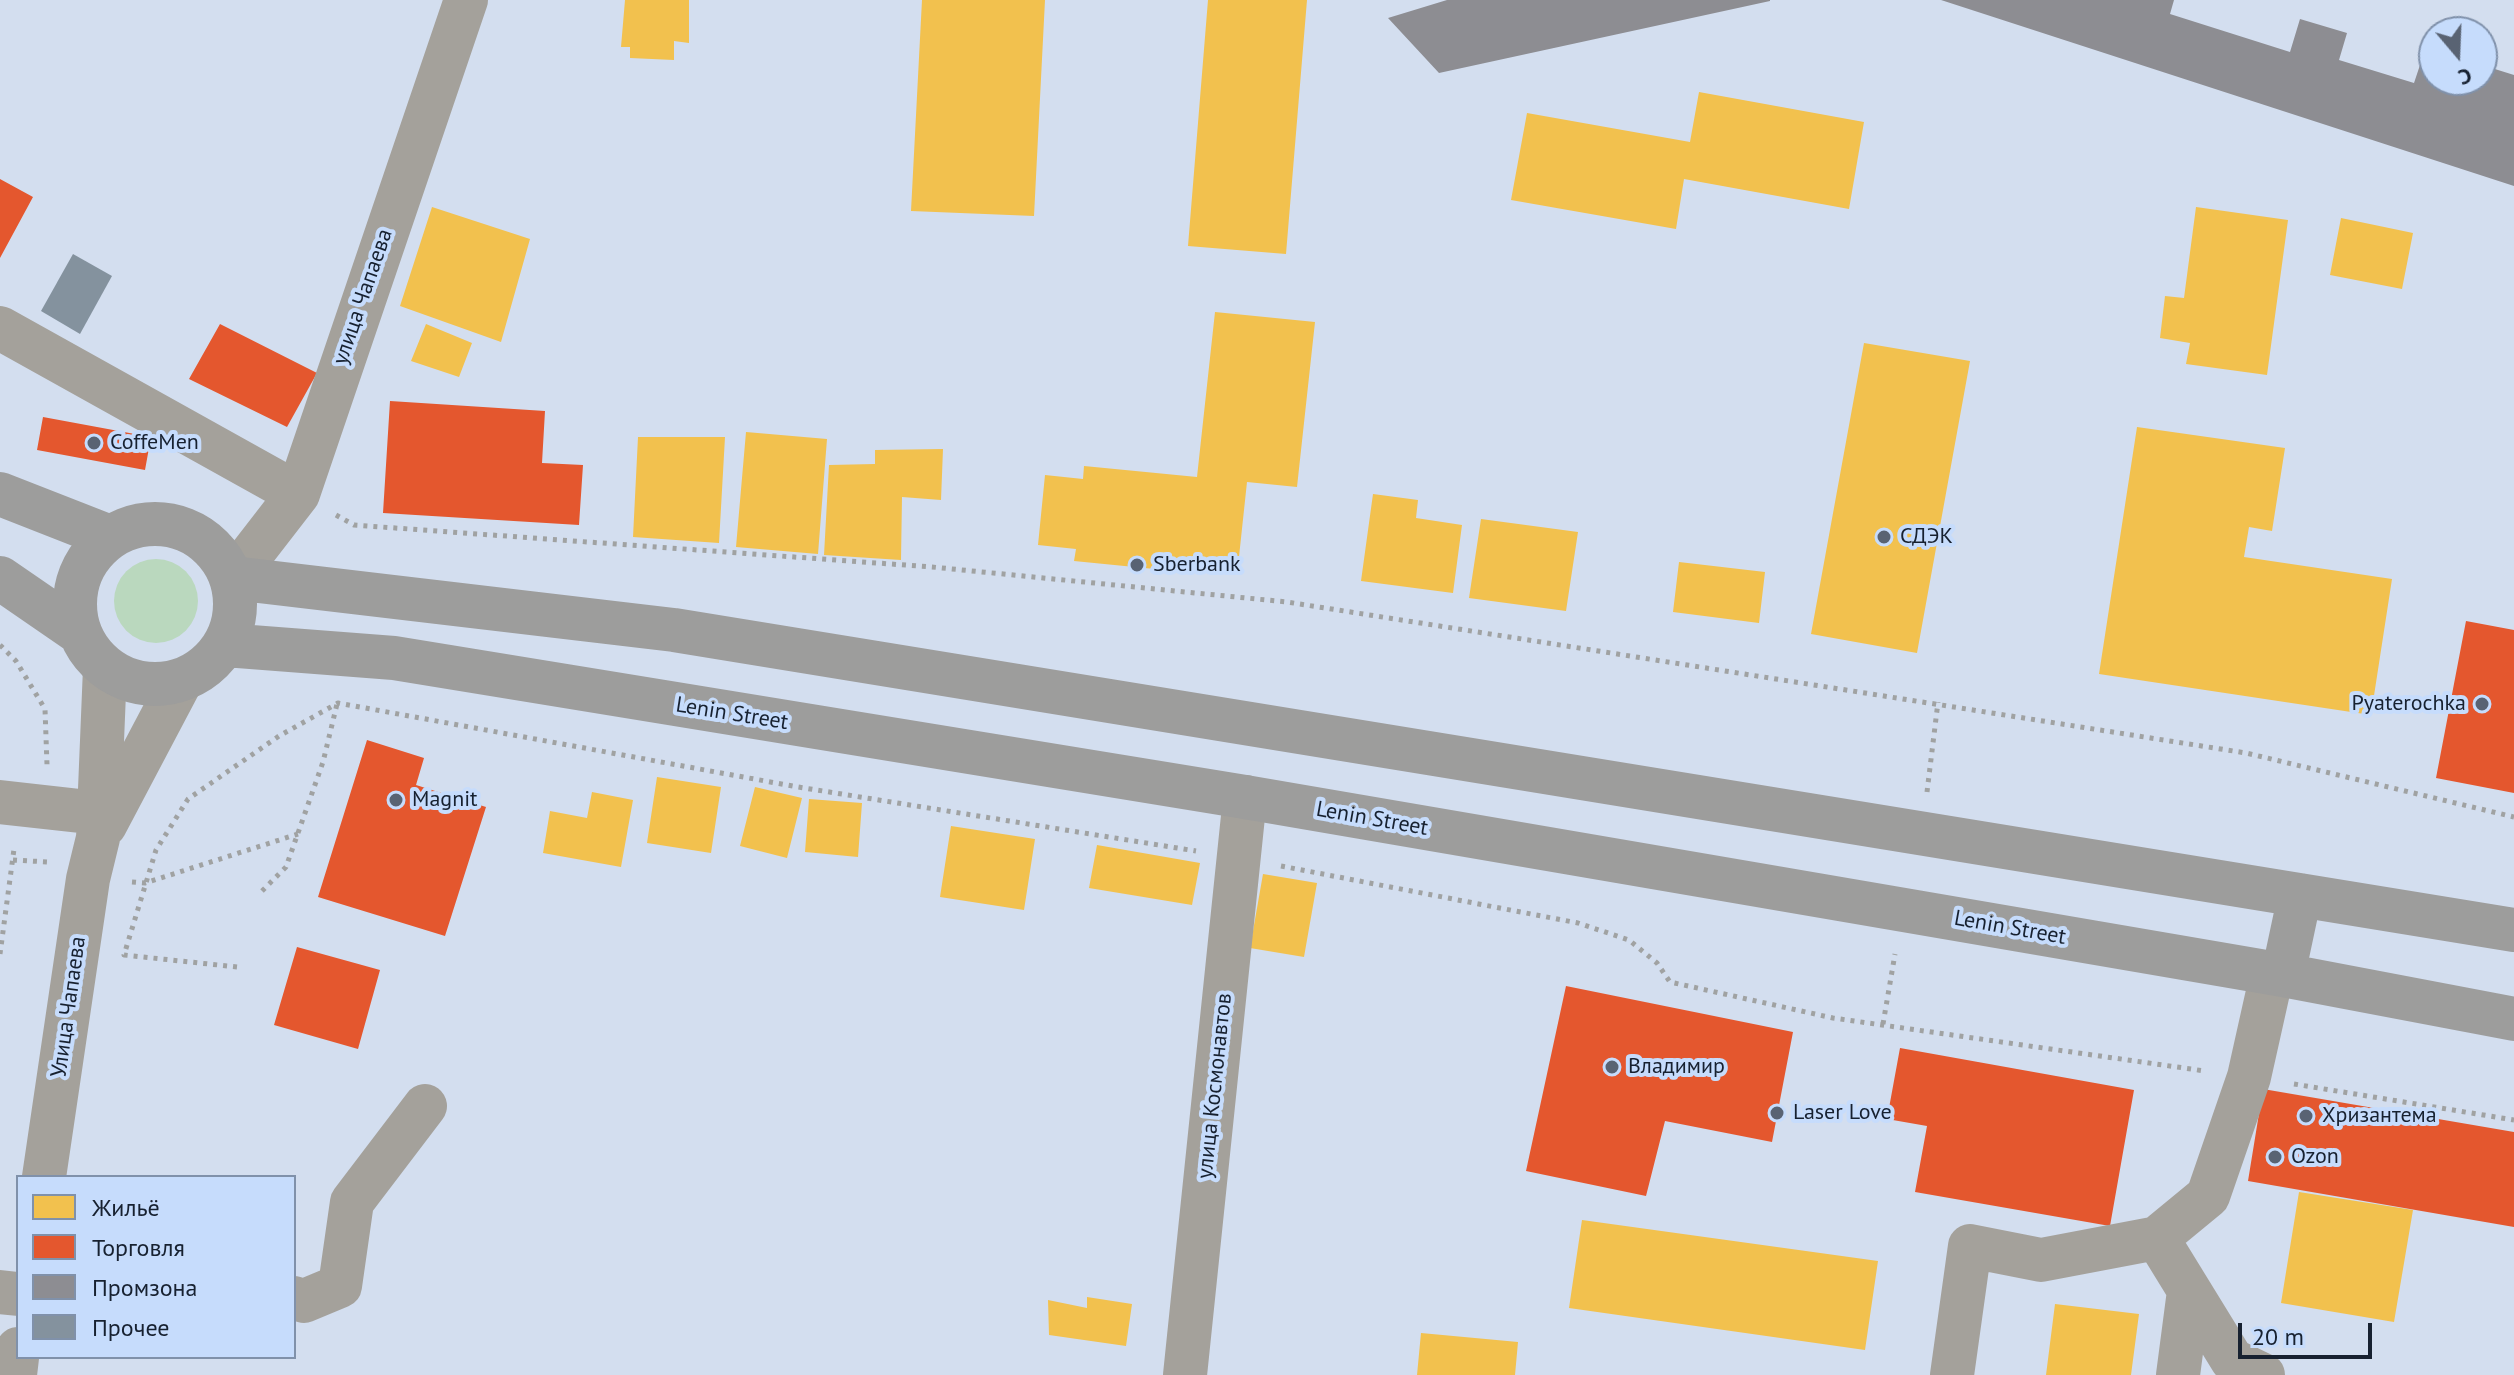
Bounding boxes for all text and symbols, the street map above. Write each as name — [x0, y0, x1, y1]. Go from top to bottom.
north arrow — [2418, 16, 2498, 96]
text: С — [2455, 62, 2476, 92]
street label: улица Чапаева — [327, 226, 399, 368]
place label: CoffeMen — [110, 430, 199, 456]
marker: CoffeMen — [85, 434, 103, 452]
place label: СДЭК — [1900, 524, 1953, 550]
marker: СДЭК — [1875, 528, 1893, 546]
place label: Sberbank — [1153, 552, 1241, 578]
marker: Sberbank — [1128, 556, 1146, 574]
place label: Pyaterochka — [2351, 691, 2466, 717]
street label: Lenin Street — [674, 692, 790, 736]
marker: Pyaterochka — [2473, 695, 2491, 713]
place label: Magnit — [412, 787, 478, 813]
marker: Magnit — [387, 791, 405, 809]
street label: Lenin Street — [1314, 796, 1430, 842]
street label: Lenin Street — [1952, 905, 2068, 951]
street label: Улица Чапаева — [46, 935, 92, 1079]
street label: улица Космонавтов — [1192, 992, 1238, 1180]
place label: Владимир — [1628, 1054, 1725, 1080]
marker: Владимир — [1603, 1058, 1621, 1076]
place label: Laser Love — [1793, 1100, 1892, 1126]
place label: Хризантема — [2322, 1103, 2437, 1129]
marker: Laser Love — [1768, 1104, 1786, 1122]
marker: Хризантема — [2297, 1107, 2315, 1125]
place label: Ozon — [2291, 1144, 2339, 1170]
marker: Ozon — [2266, 1148, 2284, 1166]
legend — [16, 1175, 296, 1359]
text: Жильё — [92, 1192, 160, 1223]
text: Торговля — [92, 1232, 185, 1263]
text: Промзона — [92, 1272, 197, 1303]
scale bar — [2242, 1307, 2376, 1357]
text: Прочее — [92, 1312, 170, 1343]
text: 20 m — [2252, 1321, 2304, 1352]

